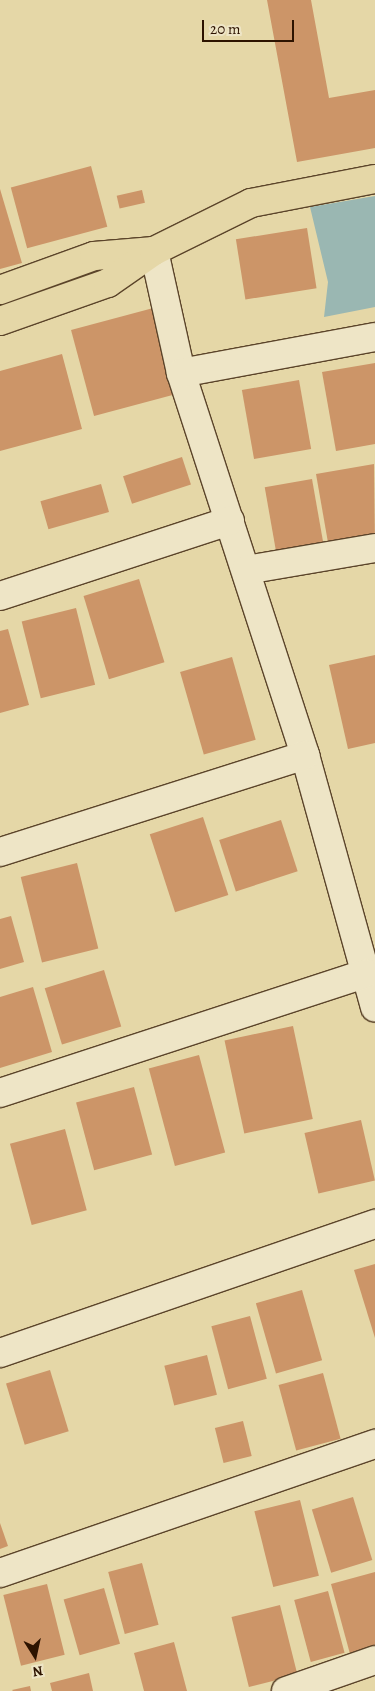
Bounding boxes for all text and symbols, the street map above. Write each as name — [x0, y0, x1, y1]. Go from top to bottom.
scale bar — [205, 10, 298, 42]
text: 20 m — [210, 19, 241, 39]
north arrow — [10, 1631, 60, 1681]
text: N — [31, 1661, 44, 1682]

